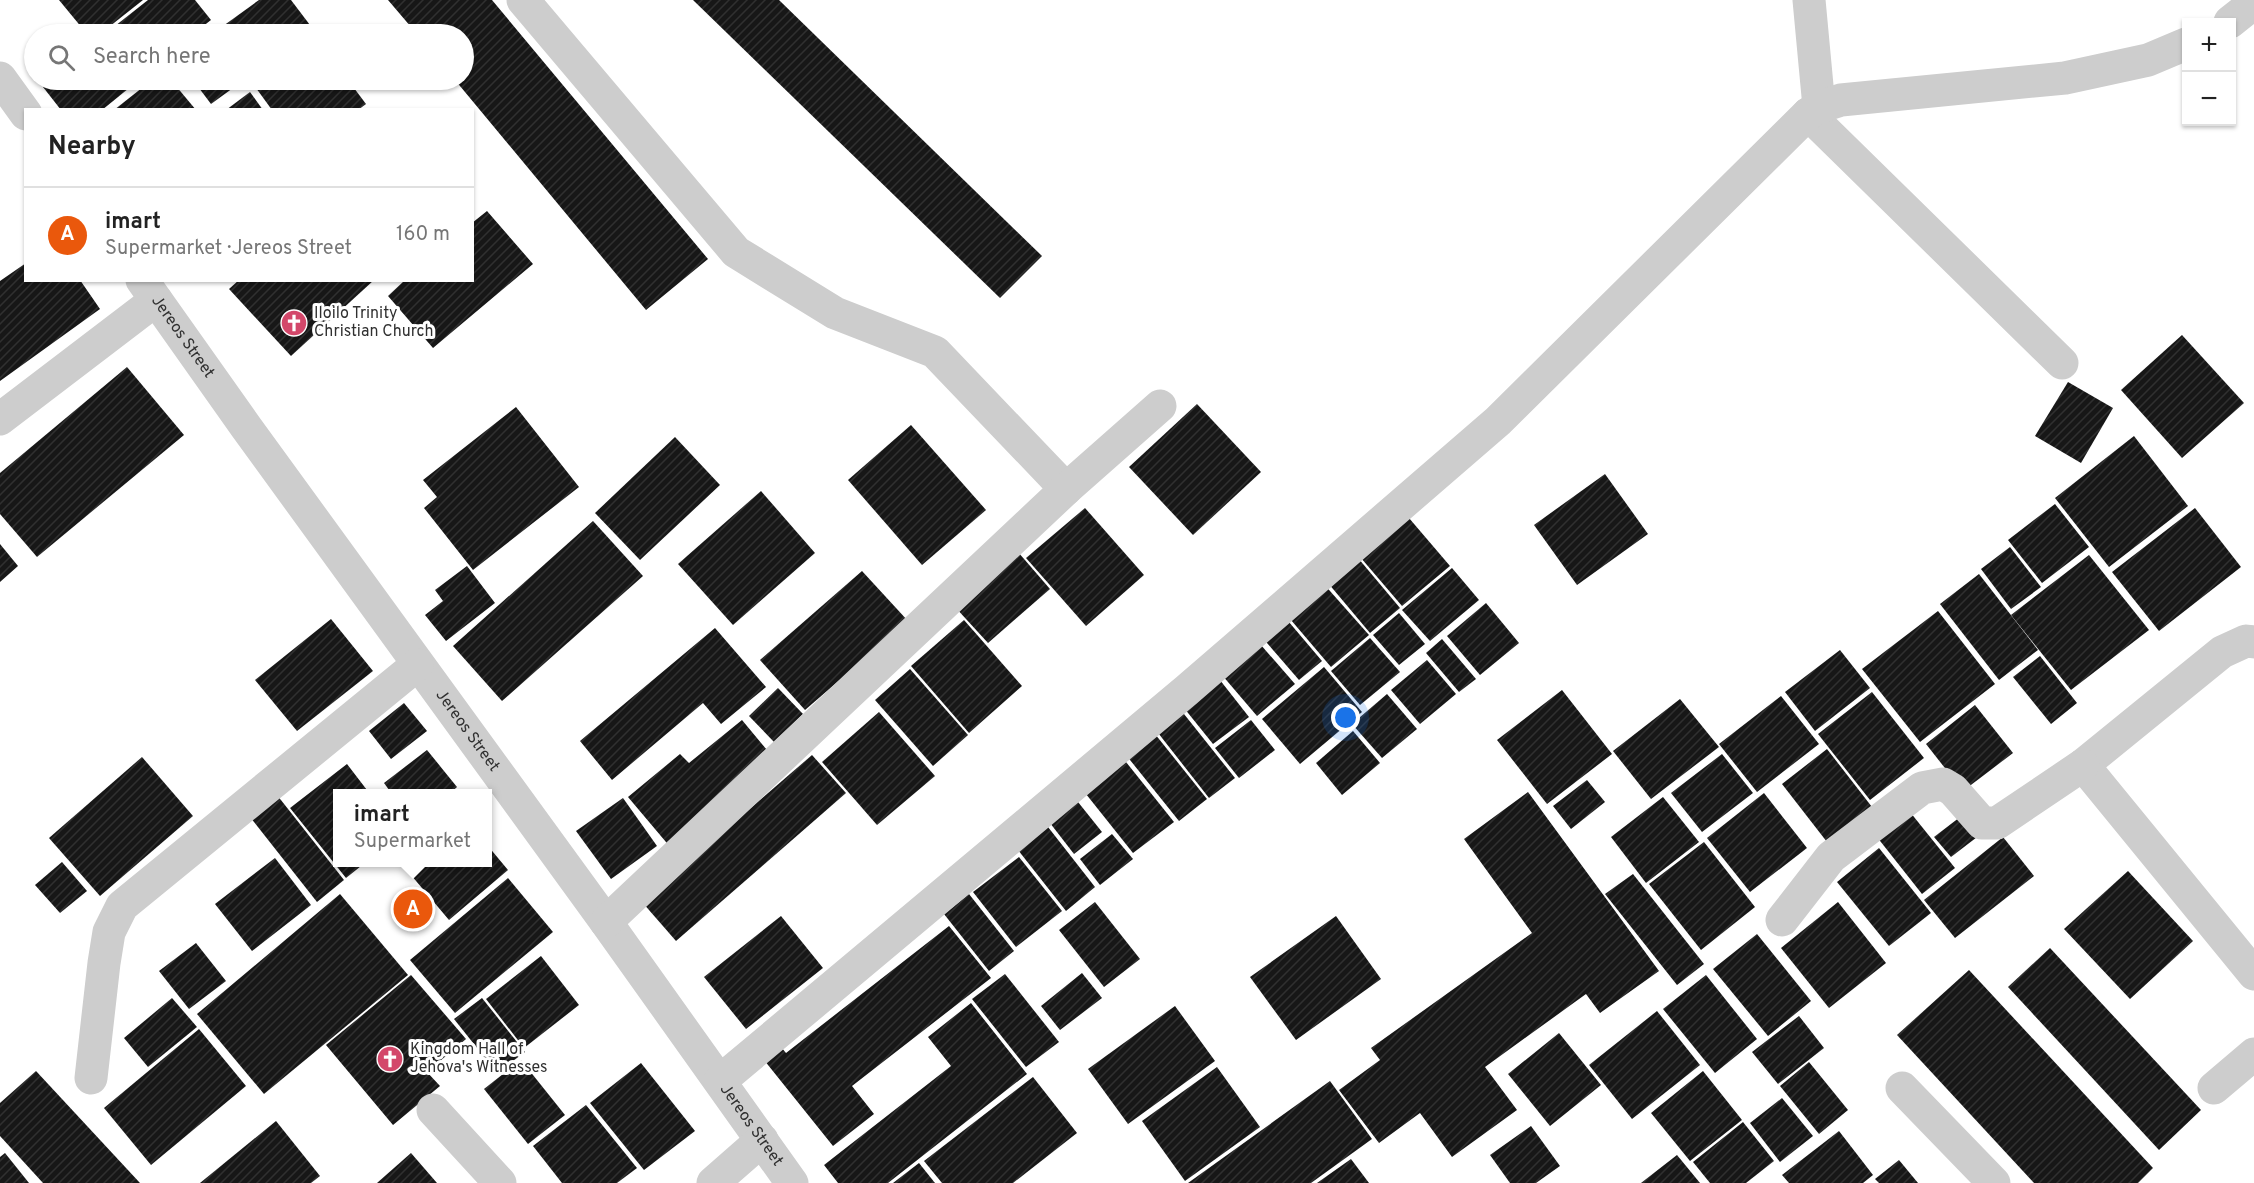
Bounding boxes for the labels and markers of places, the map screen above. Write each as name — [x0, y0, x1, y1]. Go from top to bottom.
place label: Iloilo Trinity Christian Church — [314, 304, 434, 342]
church icon: Iloilo Trinity Christian Church — [279, 308, 309, 338]
pin: A — [394, 886, 432, 932]
place label: Kingdom Hall of Jehova's Witnesses — [410, 1040, 548, 1078]
church icon: Kingdom Hall of Jehova's Witnesses — [375, 1044, 405, 1074]

